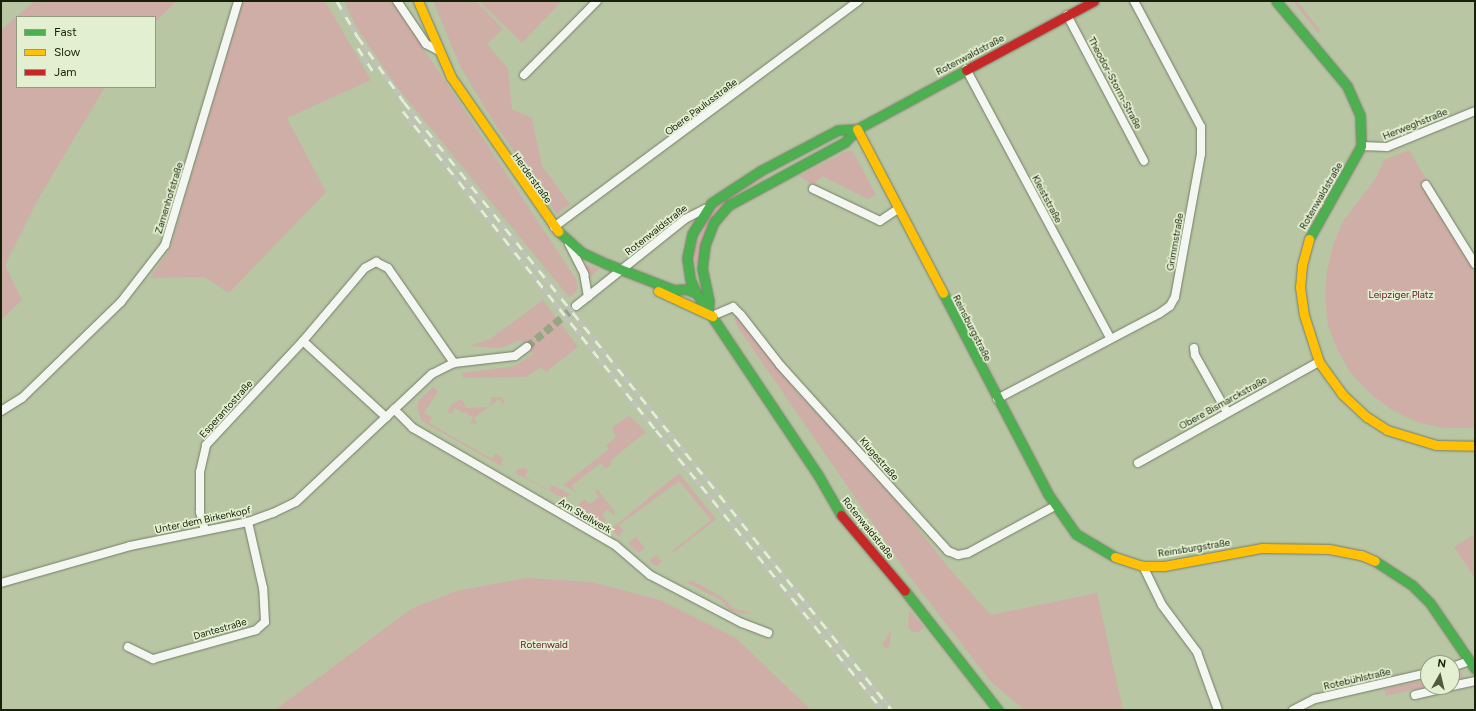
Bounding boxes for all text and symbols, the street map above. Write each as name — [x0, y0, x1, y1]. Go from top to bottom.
legend — [16, 16, 156, 88]
text: Fast — [54, 25, 77, 39]
street label: Rotenwaldstraße — [934, 32, 1006, 78]
street label: Theodor-Storm-Straße — [1086, 35, 1144, 131]
text: Slow — [54, 45, 80, 59]
text: Jam — [54, 65, 77, 79]
street label: Obere Paulusstraße — [663, 76, 739, 138]
street label: Herweghstraße — [1381, 106, 1449, 142]
street label: Herderstraße — [510, 151, 554, 205]
street label: Rotenwaldstraße — [1297, 160, 1345, 232]
street label: Zamenhofstraße — [152, 161, 186, 235]
street label: Kleiststraße — [1029, 173, 1065, 225]
street label: Rotenwaldstraße — [622, 202, 690, 258]
street label: Grimmstraße — [1164, 212, 1186, 272]
park label: Leipziger Platz — [1368, 289, 1434, 301]
street label: Reinsburgstraße — [950, 293, 994, 363]
street label: Obere Bismarckstraße — [1177, 374, 1269, 432]
street label: Esperantostraße — [197, 378, 255, 440]
street label: Klugestraße — [857, 435, 901, 483]
street label: Rotenwaldstraße — [840, 495, 896, 561]
street label: Am Stellwerk — [556, 496, 614, 536]
street label: Unter dem Birkenkopf — [154, 504, 252, 536]
street label: Reinsburgstraße — [1157, 536, 1231, 560]
street label: Dantestraße — [192, 616, 248, 642]
park label: Rotenwald — [520, 639, 568, 651]
north arrow — [1420, 655, 1460, 695]
text: N — [1436, 657, 1447, 671]
street label: Rotebühlstraße — [1322, 665, 1392, 693]

